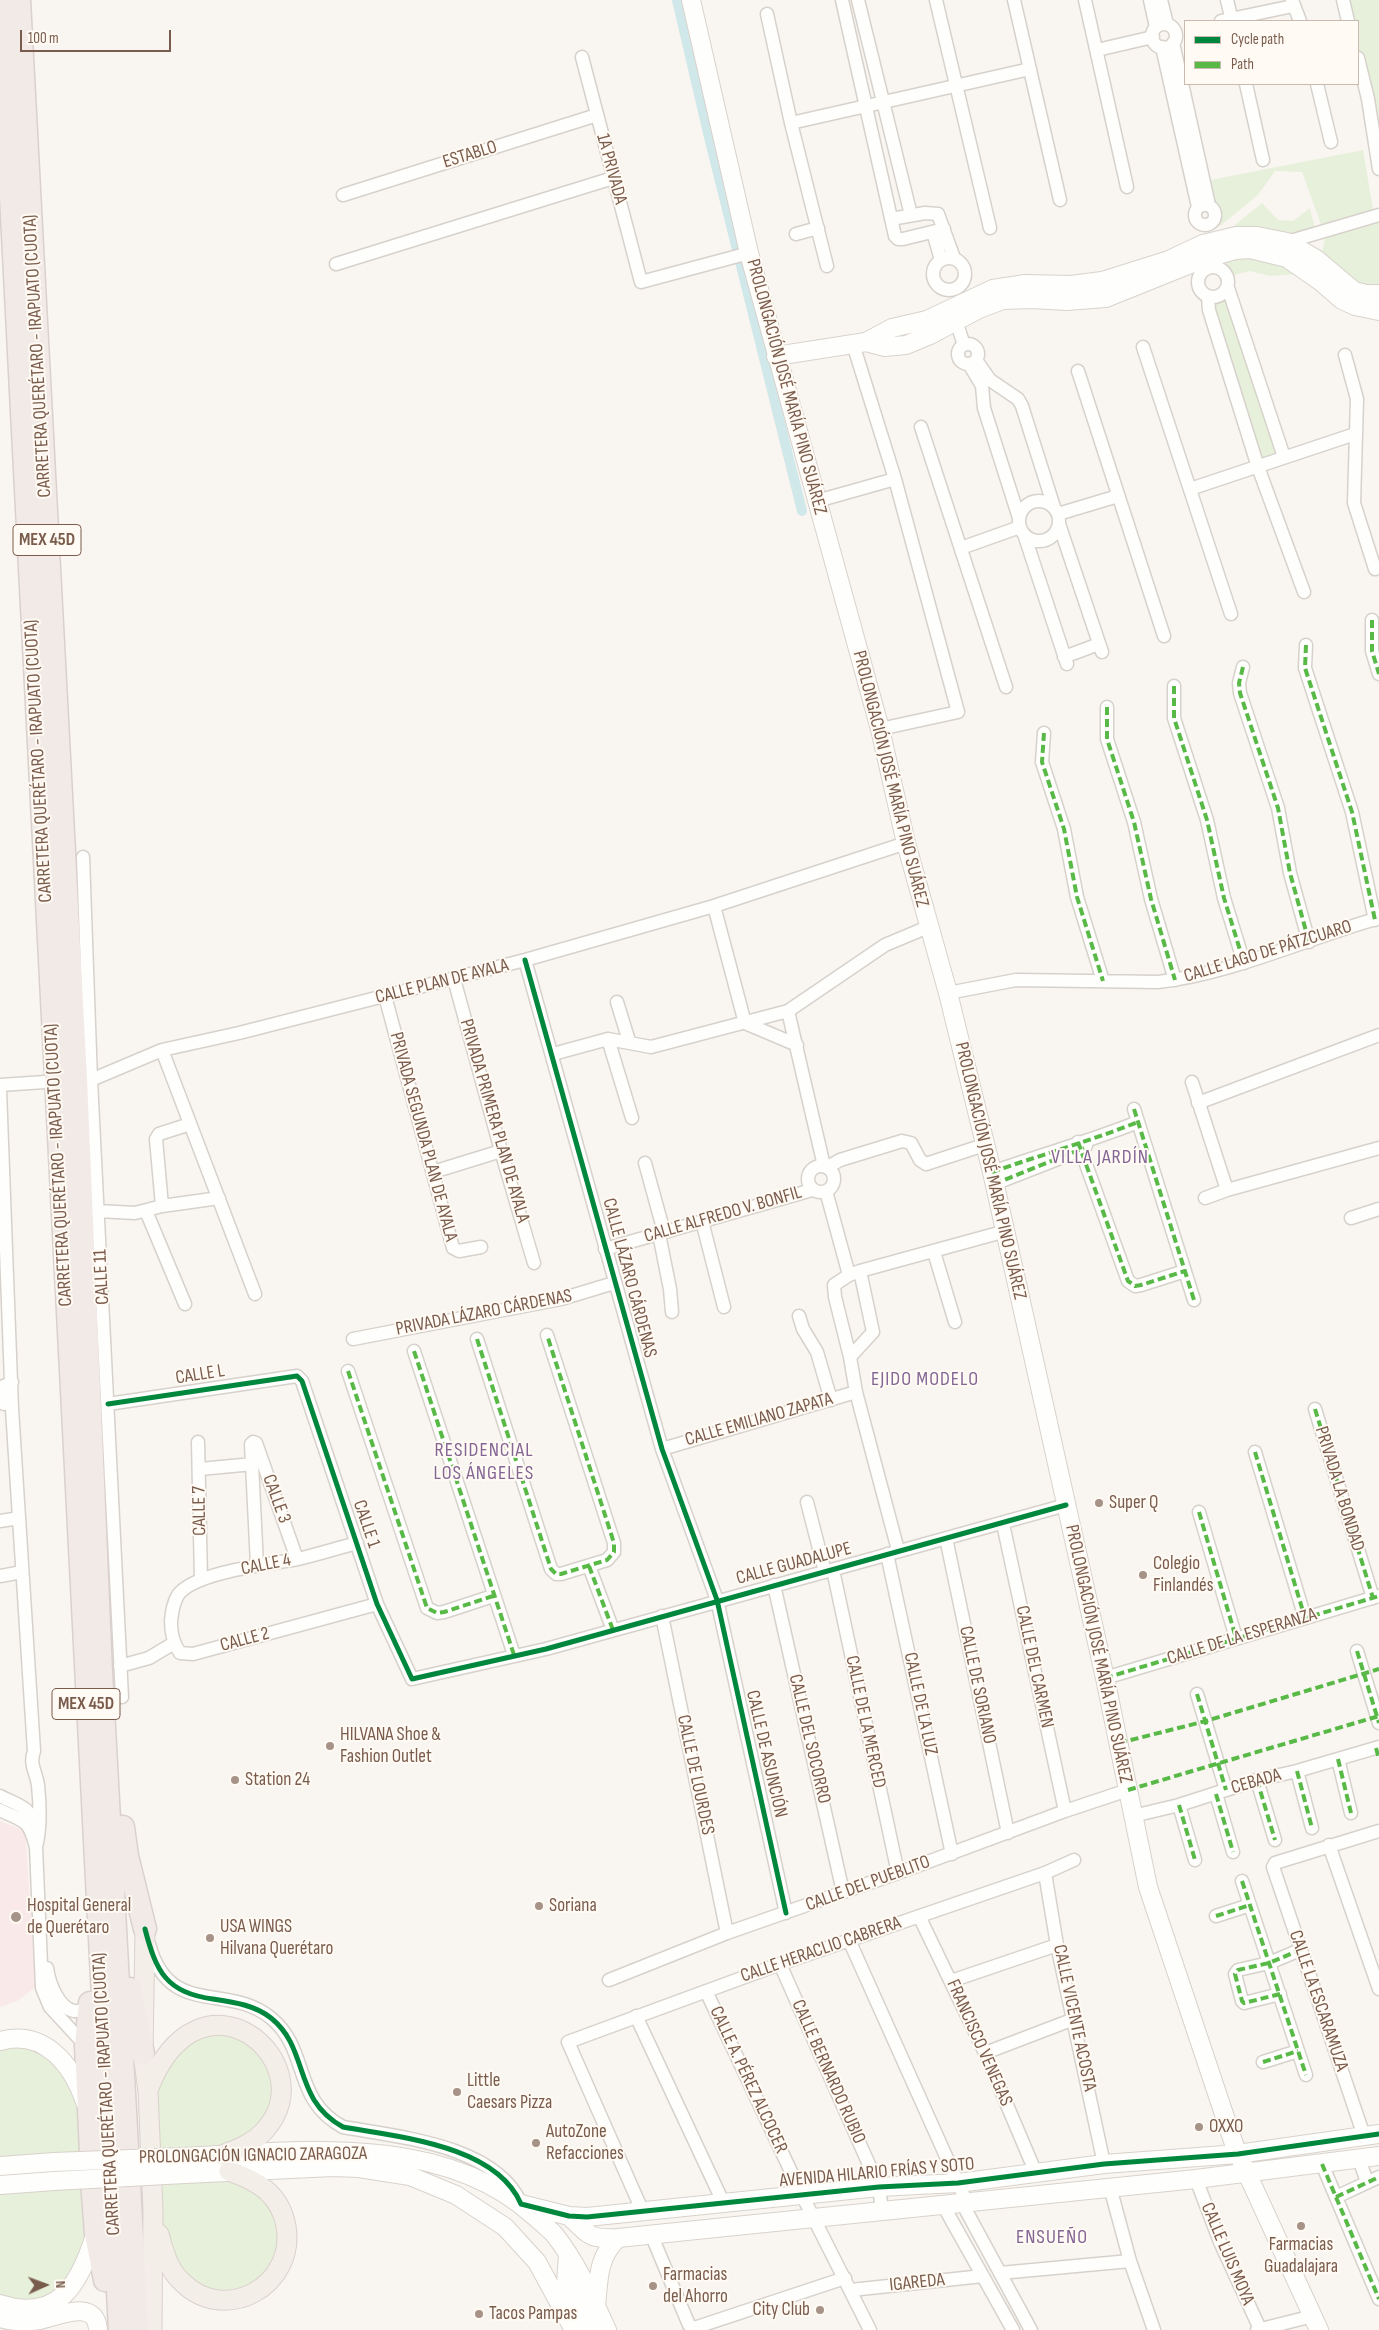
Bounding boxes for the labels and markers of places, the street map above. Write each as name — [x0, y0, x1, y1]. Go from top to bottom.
place label: Super Q — [1109, 1492, 1158, 1514]
marker: Super Q — [1093, 1497, 1105, 1509]
place label: Colegio Finlandés — [1153, 1553, 1214, 1597]
marker: Colegio Finlandés — [1137, 1569, 1149, 1581]
place label: HILVANA Shoe & Fashion Outlet — [340, 1724, 441, 1768]
marker: HILVANA Shoe & Fashion Outlet — [324, 1740, 336, 1752]
place label: Station 24 — [245, 1769, 310, 1791]
marker: Station 24 — [229, 1774, 241, 1786]
place label: Hospital General de Querétaro — [27, 1895, 131, 1939]
place label: Soriana — [549, 1895, 597, 1917]
marker: Soriana — [533, 1900, 545, 1912]
marker: Hospital General de Querétaro — [9, 1910, 23, 1924]
place label: USA WINGS Hilvana Querétaro — [220, 1916, 333, 1960]
marker: USA WINGS Hilvana Querétaro — [204, 1932, 216, 1944]
place label: Little Caesars Pizza — [467, 2070, 552, 2114]
marker: Little Caesars Pizza — [451, 2086, 463, 2098]
place label: OXXO — [1209, 2116, 1243, 2138]
place label: AutoZone Refacciones — [546, 2121, 624, 2165]
marker: OXXO — [1193, 2121, 1205, 2133]
marker: AutoZone Refacciones — [530, 2137, 542, 2149]
marker: Farmacias Guadalajara — [1295, 2220, 1307, 2232]
place label: Farmacias Guadalajara — [1264, 2234, 1338, 2278]
place label: Farmacias del Ahorro — [663, 2264, 728, 2308]
marker: Farmacias del Ahorro — [647, 2280, 659, 2292]
place label: City Club — [752, 2299, 810, 2321]
place label: Tacos Pampas — [489, 2303, 577, 2325]
marker: City Club — [814, 2304, 826, 2316]
marker: Tacos Pampas — [473, 2308, 485, 2320]

